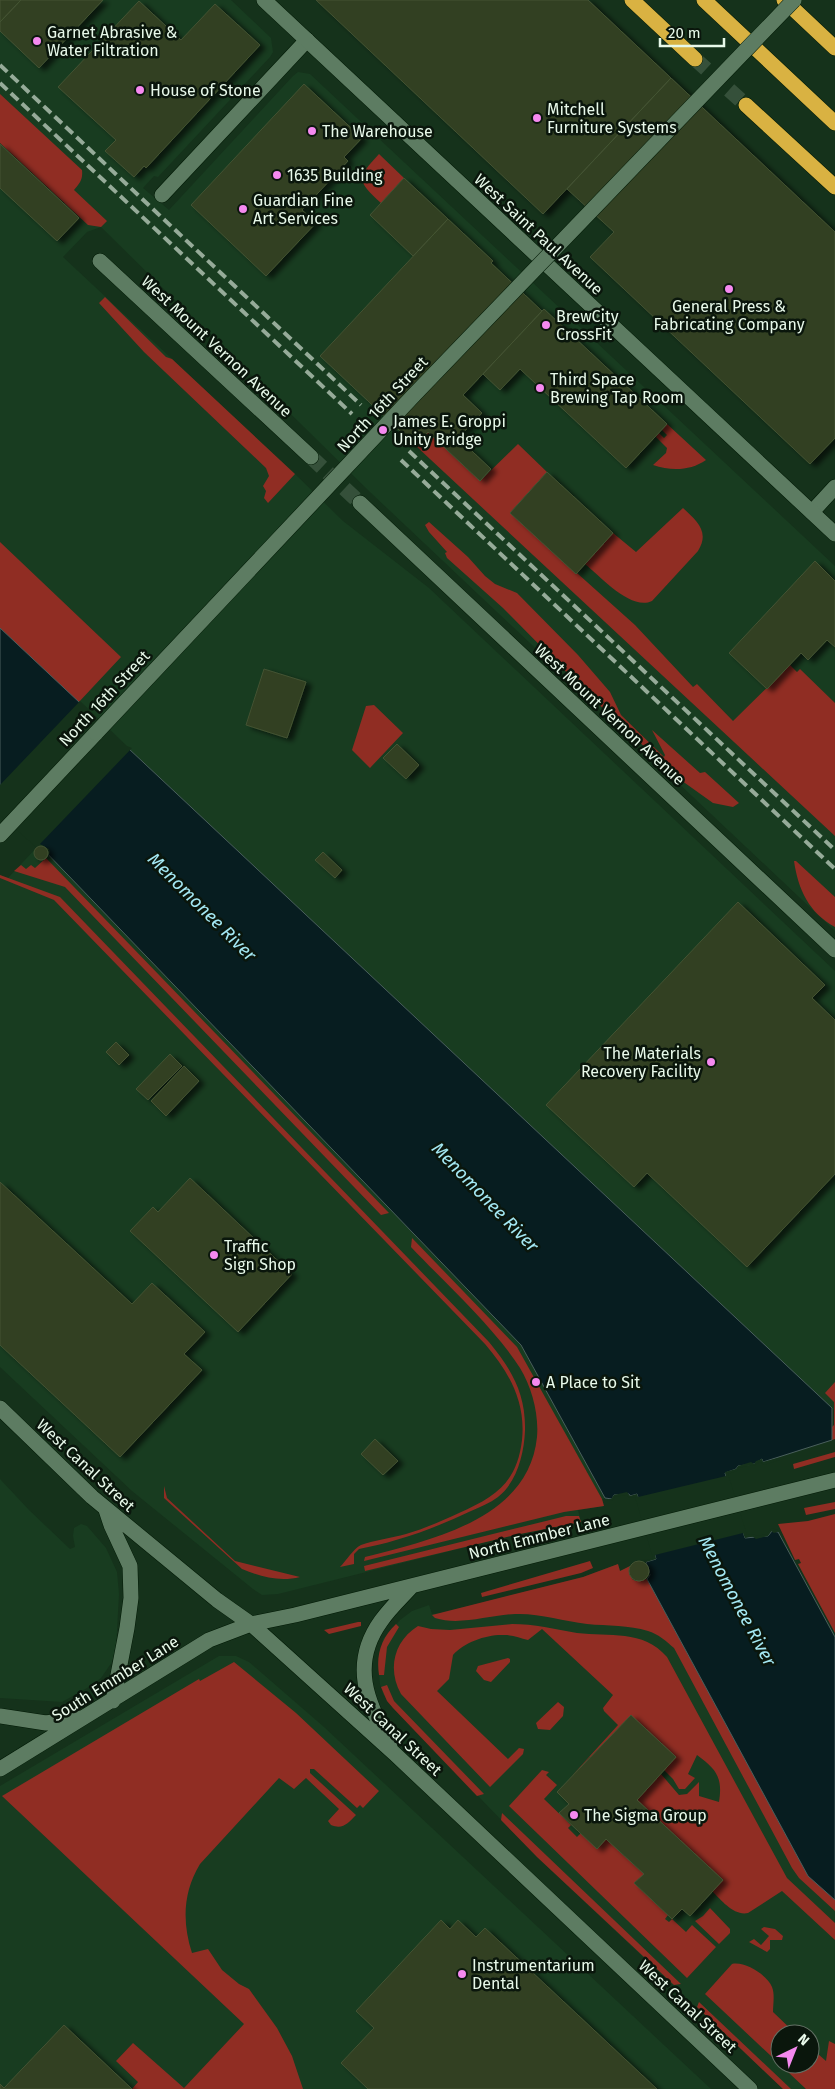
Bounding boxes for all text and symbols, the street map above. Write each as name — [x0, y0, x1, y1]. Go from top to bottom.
scale bar — [660, 15, 724, 47]
place label: Garnet Abrasive & Water Filtration — [47, 23, 178, 60]
text: 20 m — [668, 24, 701, 42]
marker: Garnet Abrasive & Water Filtration — [31, 35, 43, 47]
place label: House of Stone — [150, 81, 261, 100]
marker: House of Stone — [134, 84, 146, 96]
place label: Mitchell Furniture Systems — [547, 100, 677, 137]
marker: Mitchell Furniture Systems — [531, 112, 543, 124]
place label: The Warehouse — [322, 122, 433, 141]
marker: The Warehouse — [306, 125, 318, 137]
place label: 1635 Building — [287, 166, 383, 185]
marker: 1635 Building — [271, 169, 283, 181]
street label: West Saint Paul Avenue — [470, 170, 607, 299]
place label: Guardian Fine Art Services — [253, 191, 353, 228]
marker: Guardian Fine Art Services — [237, 203, 249, 215]
street label: West Mount Vernon Avenue — [138, 272, 296, 421]
marker: General Press & Fabricating Company — [723, 283, 735, 295]
place label: General Press & Fabricating Company — [653, 297, 805, 334]
place label: BrewCity CrossFit — [556, 307, 619, 344]
marker: BrewCity CrossFit — [540, 319, 552, 331]
street label: North 16th Street — [333, 352, 432, 456]
place label: Third Space Brewing Tap Room — [550, 370, 684, 407]
marker: Third Space Brewing Tap Room — [534, 382, 546, 394]
place label: James E. Groppi Unity Bridge — [393, 412, 506, 449]
marker: James E. Groppi Unity Bridge — [377, 424, 389, 436]
street label: West Mount Vernon Avenue — [531, 640, 689, 789]
street label: North 16th Street — [55, 646, 154, 750]
water label: Menomonee River — [143, 848, 261, 966]
place label: The Materials Recovery Facility — [581, 1044, 701, 1081]
marker: The Materials Recovery Facility — [705, 1056, 717, 1068]
water label: Menomonee River — [427, 1138, 544, 1257]
place label: Traffic Sign Shop — [224, 1237, 296, 1274]
marker: Traffic Sign Shop — [208, 1249, 220, 1261]
place label: A Place to Sit — [546, 1373, 640, 1392]
marker: A Place to Sit — [530, 1376, 542, 1388]
street label: West Canal Street — [33, 1415, 139, 1516]
street label: North Emmber Lane — [467, 1510, 612, 1563]
water label: Menomonee River — [693, 1532, 781, 1671]
street label: South Emmber Lane — [48, 1632, 182, 1725]
street label: West Canal Street — [340, 1679, 446, 1780]
place label: The Sigma Group — [584, 1806, 707, 1825]
marker: The Sigma Group — [568, 1809, 580, 1821]
place label: Instrumentarium Dental — [472, 1956, 595, 1993]
street label: West Canal Street — [635, 1956, 741, 2057]
marker: Instrumentarium Dental — [456, 1968, 468, 1980]
north arrow — [770, 2024, 820, 2074]
text: N — [794, 2030, 813, 2049]

